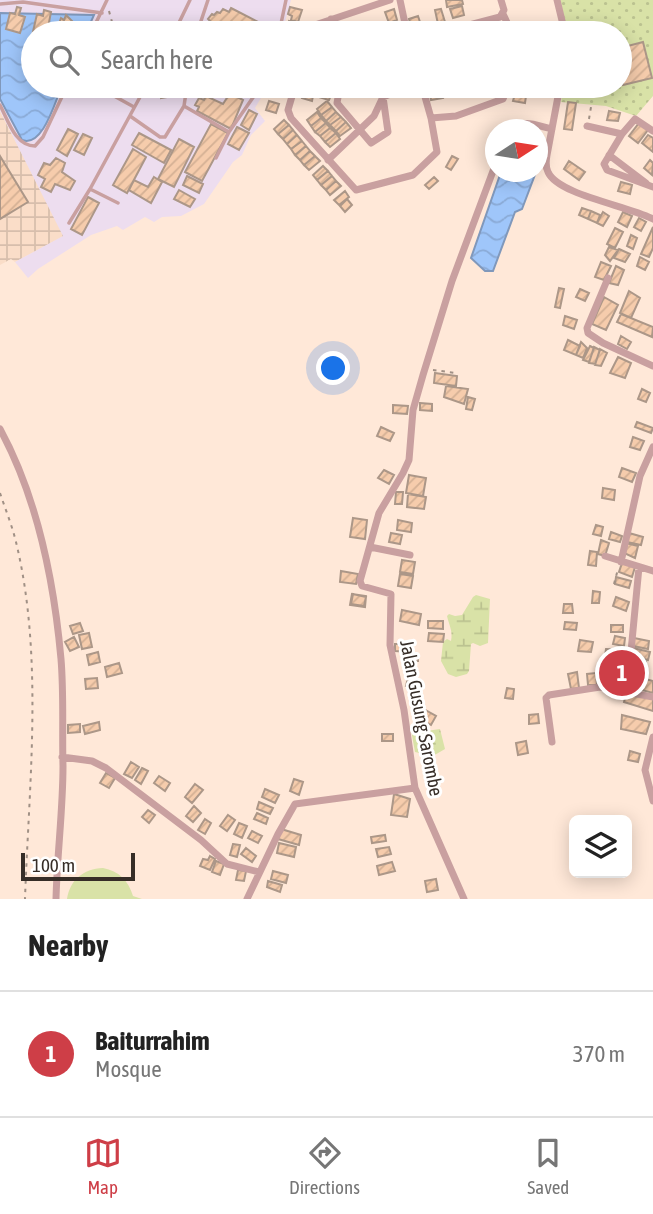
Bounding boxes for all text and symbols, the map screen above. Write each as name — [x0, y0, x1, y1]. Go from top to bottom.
search box — [21, 21, 632, 98]
icon: search — [45, 41, 83, 79]
text: Search here — [101, 45, 213, 75]
north arrow — [485, 119, 548, 182]
your location — [316, 351, 350, 385]
street label: Jalan Gusung Sarombe — [396, 638, 448, 798]
pin: 1 — [599, 647, 645, 699]
map controls — [569, 815, 632, 878]
button: layers — [569, 815, 632, 878]
scale bar — [21, 850, 135, 882]
text: 100 m — [32, 854, 75, 876]
text: Nearby — [28, 928, 108, 962]
text: Baiturrahim — [95, 1026, 210, 1056]
text: 1 — [46, 1041, 56, 1067]
text: 370 m — [573, 1041, 625, 1067]
text: Mosque — [95, 1056, 162, 1082]
tab: Map — [84, 1134, 122, 1198]
tab: Directions — [289, 1134, 360, 1198]
tab: Saved — [527, 1134, 569, 1198]

